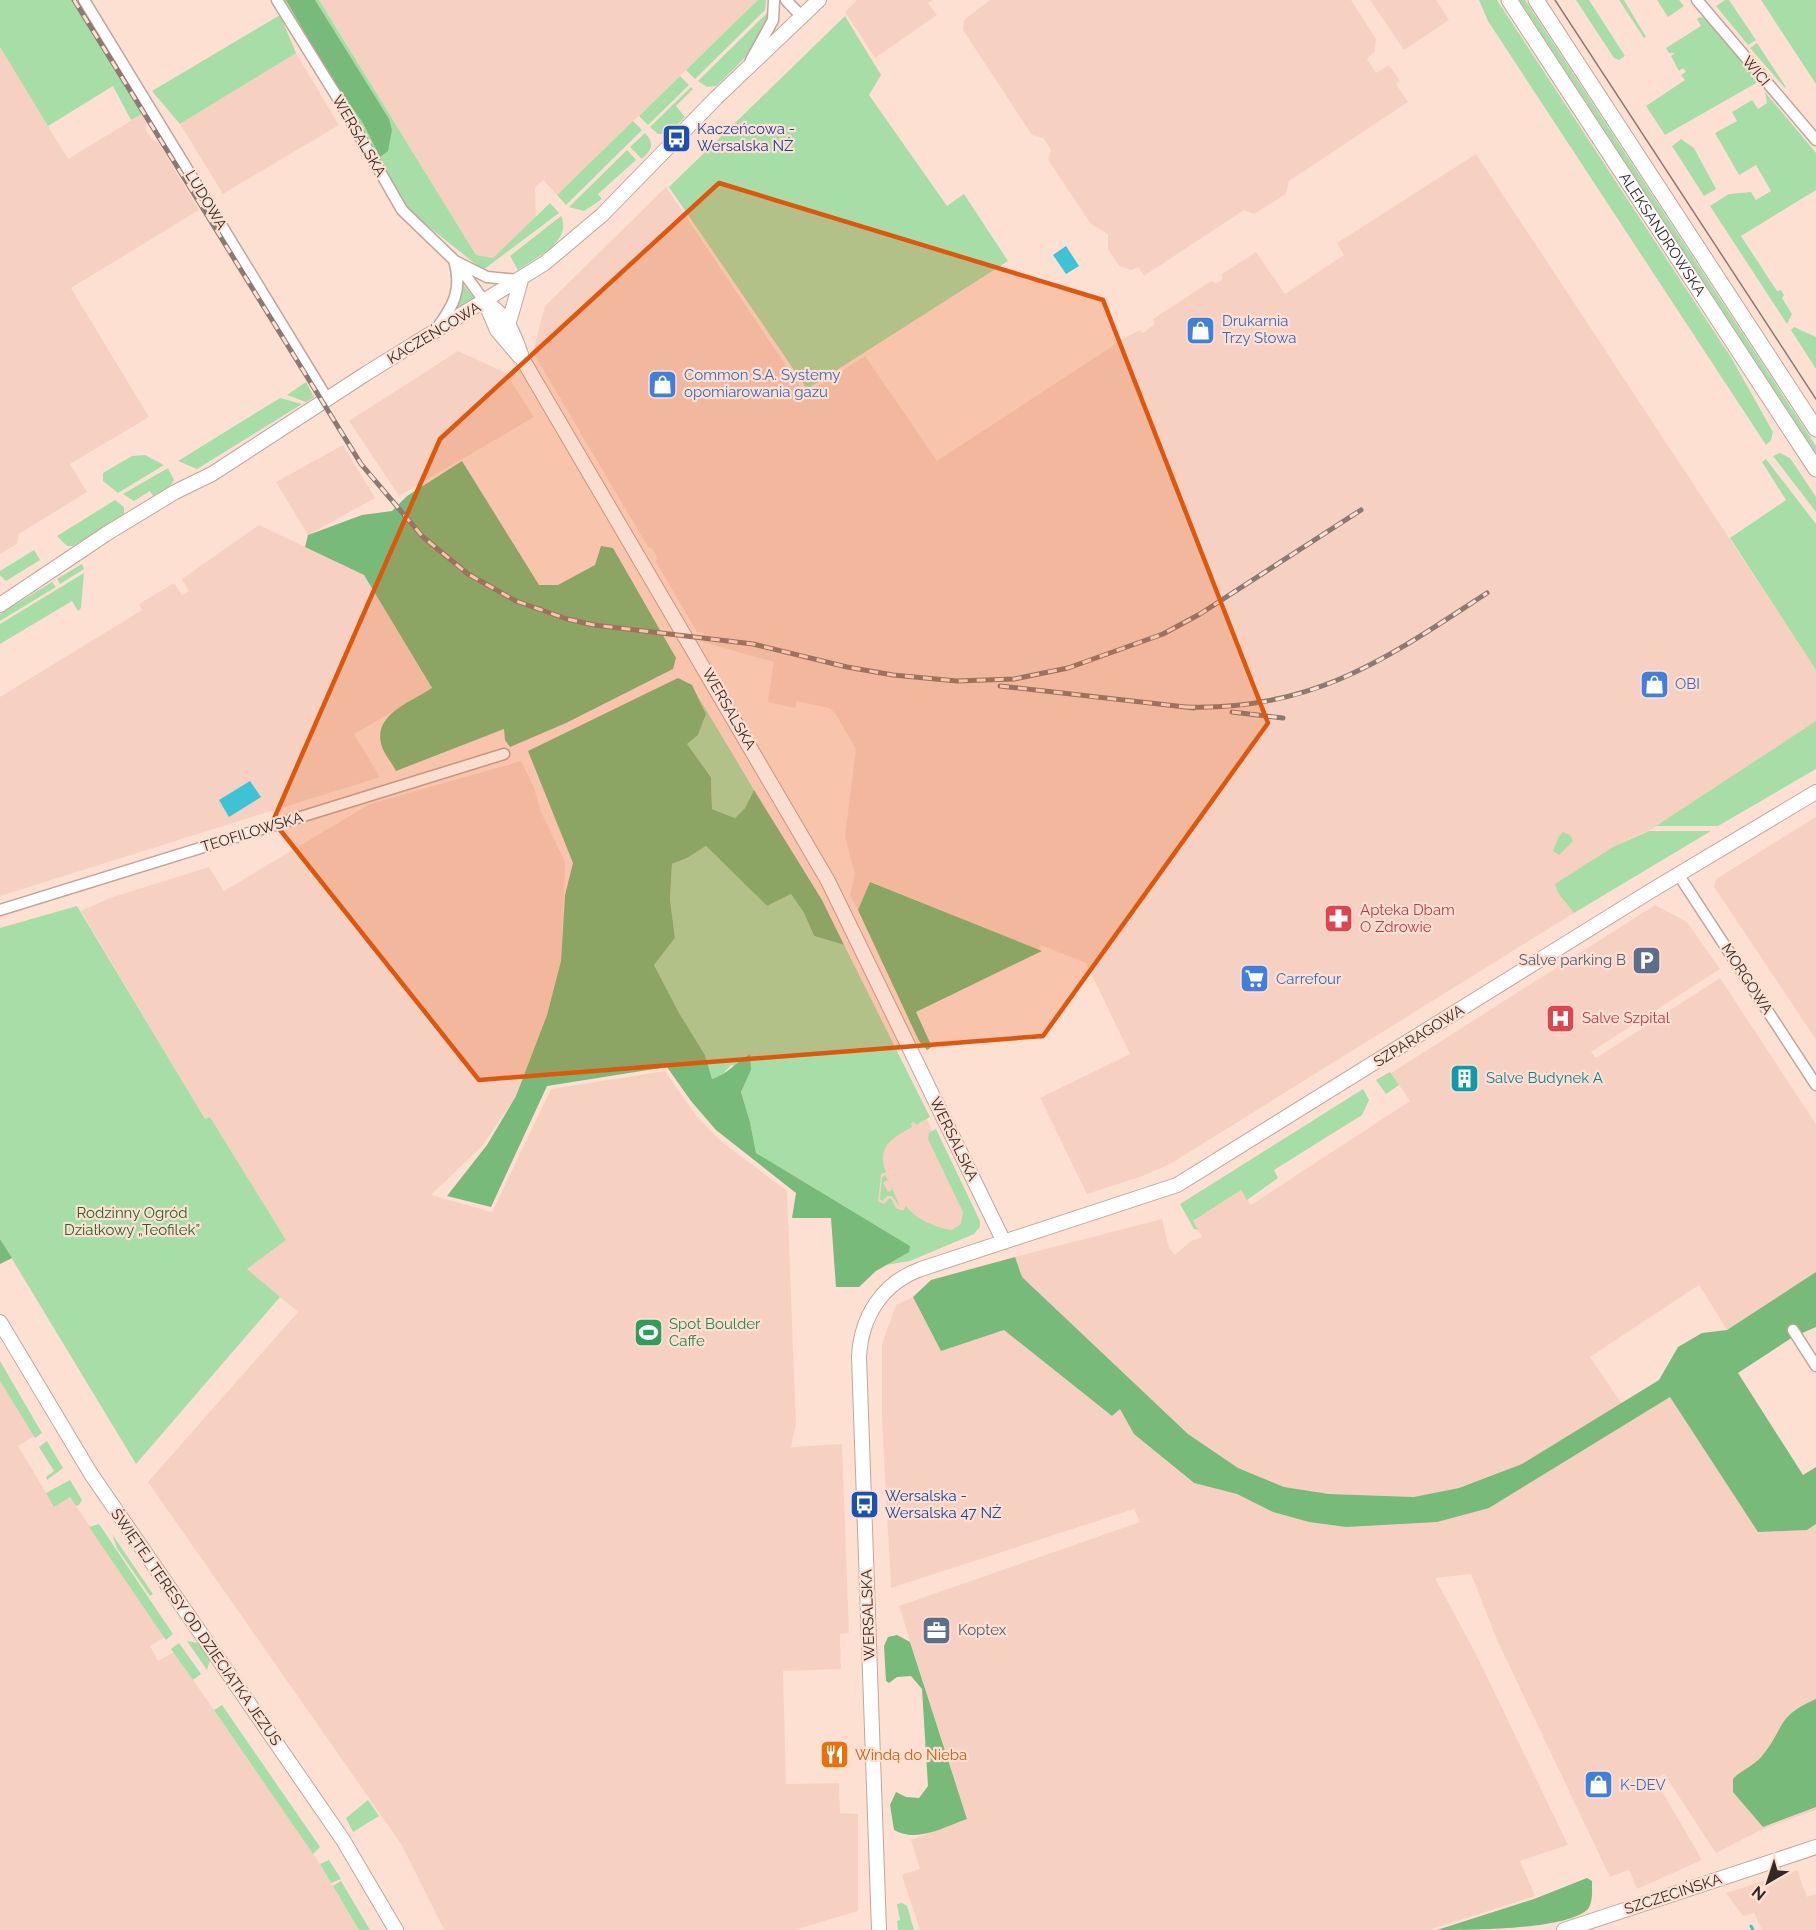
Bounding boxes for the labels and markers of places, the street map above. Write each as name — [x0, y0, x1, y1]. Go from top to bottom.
place label: Kaczeńcowa - Wersalska NŻ — [697, 120, 795, 155]
bus stop icon: Kaczeńcowa - Wersalska NŻ — [660, 122, 692, 154]
place label: Drukarnia Trzy Słowa — [1222, 312, 1296, 347]
shop icon: Drukarnia Trzy Słowa — [1185, 314, 1217, 346]
place label: Common S.A. Systemy opomiarowania gazu — [684, 366, 841, 401]
shop icon: Common S.A. Systemy opomiarowania gazu — [647, 368, 679, 400]
shop icon: OBI — [1638, 668, 1670, 700]
place label: OBI — [1675, 675, 1700, 693]
place label: Apteka Dbam O Zdrowie — [1360, 901, 1455, 936]
pharmacy icon: Apteka Dbam O Zdrowie — [1323, 903, 1355, 935]
parking icon: Salve parking B — [1631, 944, 1663, 976]
place label: Salve parking B — [1519, 951, 1626, 969]
supermarket icon: Carrefour — [1239, 963, 1271, 995]
place label: Carrefour — [1276, 970, 1342, 988]
hospital icon: Salve Szpital — [1545, 1002, 1577, 1034]
place label: Salve Szpital — [1582, 1009, 1671, 1027]
building icon: Salve Budynek A — [1449, 1062, 1481, 1094]
place label: Salve Budynek A — [1486, 1069, 1603, 1087]
place label: Spot Boulder Caffe — [669, 1315, 761, 1350]
sports icon: Spot Boulder Caffe — [632, 1317, 664, 1349]
place label: Wersalska - Wersalska 47 NŻ — [885, 1487, 1001, 1522]
bus stop icon: Wersalska - Wersalska 47 NŻ — [848, 1489, 880, 1521]
office icon: Koptex — [921, 1614, 953, 1646]
place label: Koptex — [958, 1621, 1007, 1639]
restaurant icon: Windą do Nieba — [818, 1739, 850, 1771]
place label: Windą do Nieba — [855, 1746, 967, 1764]
shop icon: K-DEV — [1583, 1769, 1615, 1801]
place label: K-DEV — [1620, 1776, 1666, 1794]

